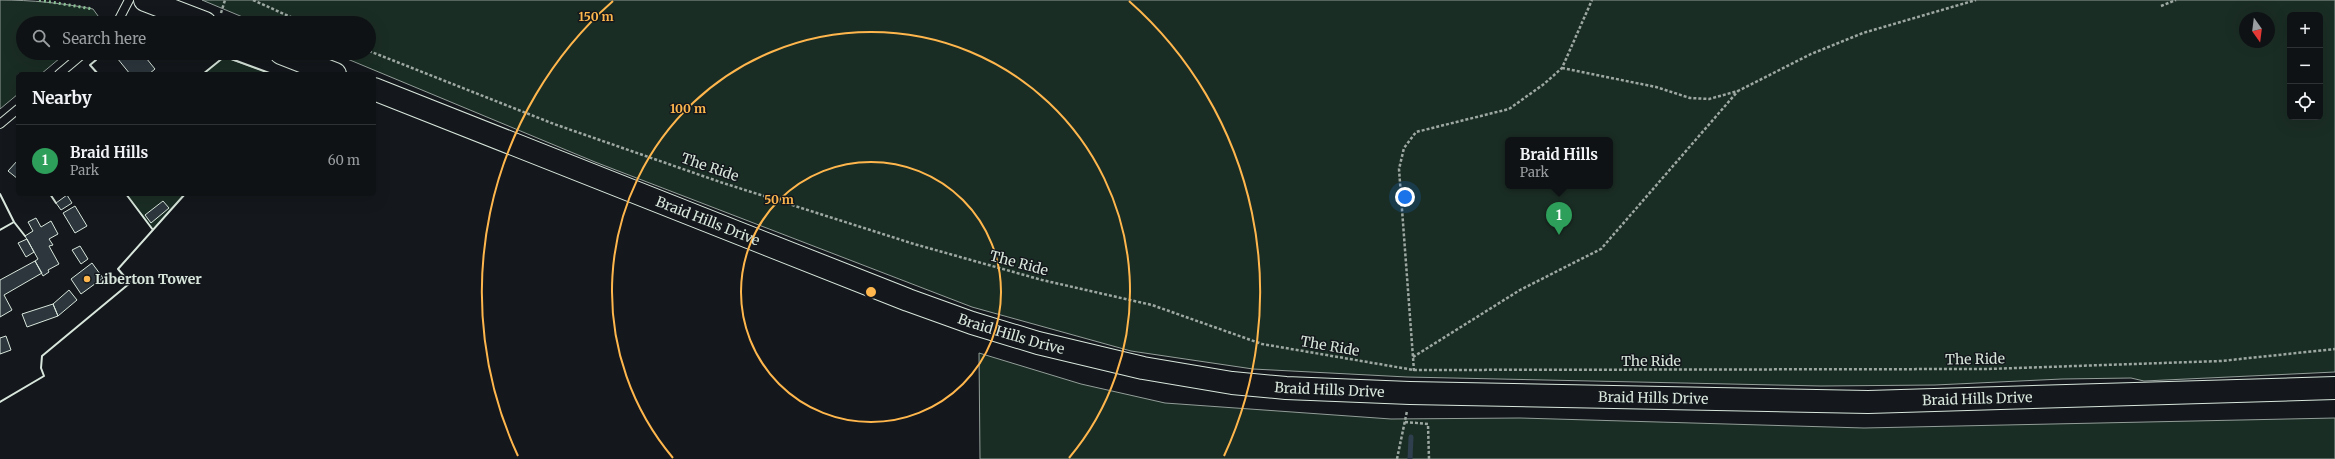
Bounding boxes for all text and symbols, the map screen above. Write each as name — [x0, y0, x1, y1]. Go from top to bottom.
text: 150 m — [579, 9, 614, 24]
north arrow — [2239, 12, 2275, 48]
map controls — [2287, 12, 2323, 120]
button: + — [2287, 12, 2323, 48]
search box — [16, 16, 376, 60]
icon: search — [30, 27, 52, 49]
text: Search here — [62, 29, 146, 48]
button: − — [2287, 48, 2323, 84]
button: locate — [2287, 84, 2323, 120]
text: Nearby — [32, 87, 92, 109]
text: 100 m — [670, 101, 706, 116]
popup — [1505, 137, 1613, 189]
text: Braid Hills — [70, 143, 148, 162]
text: Braid Hills — [1520, 145, 1598, 164]
street label: The Ride — [679, 149, 741, 185]
text: 1 — [42, 152, 48, 169]
text: 60 m — [328, 152, 360, 169]
text: Park — [70, 162, 99, 179]
text: Park — [1520, 164, 1549, 181]
your location — [1395, 187, 1415, 207]
street label: Braid Hills Drive — [653, 192, 762, 250]
text: 50 m — [764, 192, 794, 207]
pin: 1 — [1546, 202, 1572, 235]
street label: The Ride — [988, 247, 1050, 279]
place label: Liberton Tower — [95, 270, 202, 288]
marker: Liberton Tower — [82, 274, 92, 284]
centre of rings — [864, 285, 878, 299]
street label: Braid Hills Drive — [955, 310, 1066, 358]
street label: The Ride — [1299, 332, 1361, 360]
street label: The Ride — [1945, 349, 2005, 369]
street label: The Ride — [1621, 352, 1681, 370]
street label: Braid Hills Drive — [1274, 378, 1385, 401]
street label: Braid Hills Drive — [1598, 388, 1709, 408]
street label: Braid Hills Drive — [1922, 388, 2033, 409]

